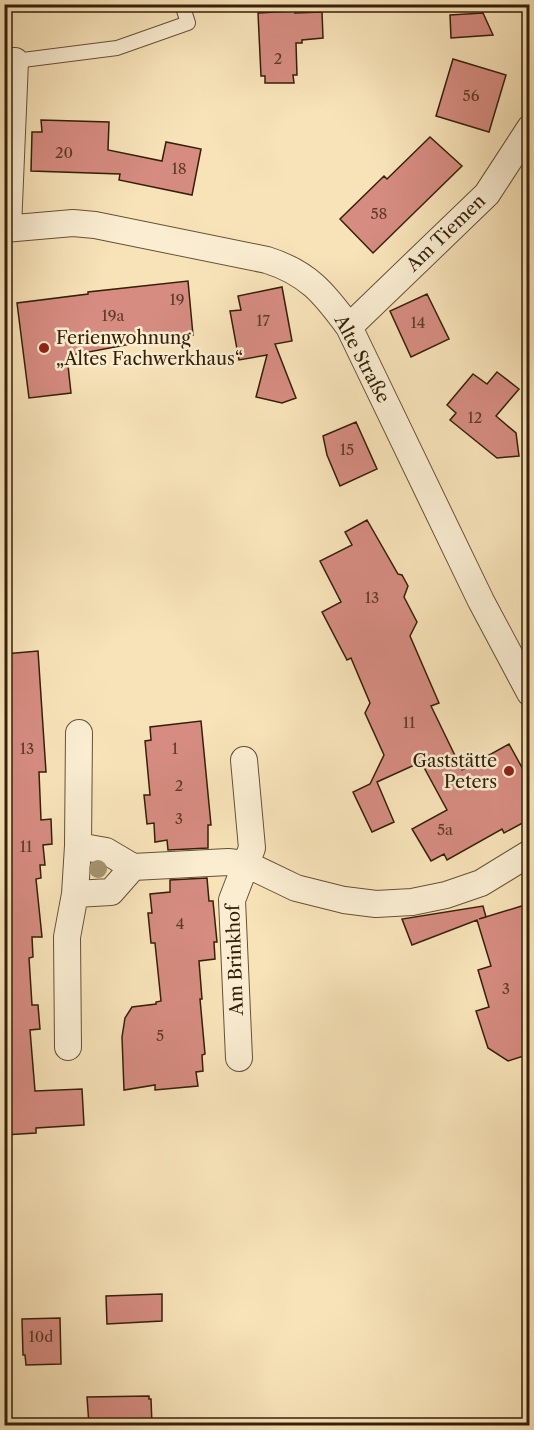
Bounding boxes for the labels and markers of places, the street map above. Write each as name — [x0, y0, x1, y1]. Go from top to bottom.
place label: Ferienwohnung „Altes Fachwerkhaus“ — [56, 327, 243, 370]
marker: Ferienwohnung „Altes Fachwerkhaus“ — [37, 341, 51, 355]
place label: Gaststätte Peters — [413, 750, 497, 793]
marker: Gaststätte Peters — [502, 764, 516, 778]

